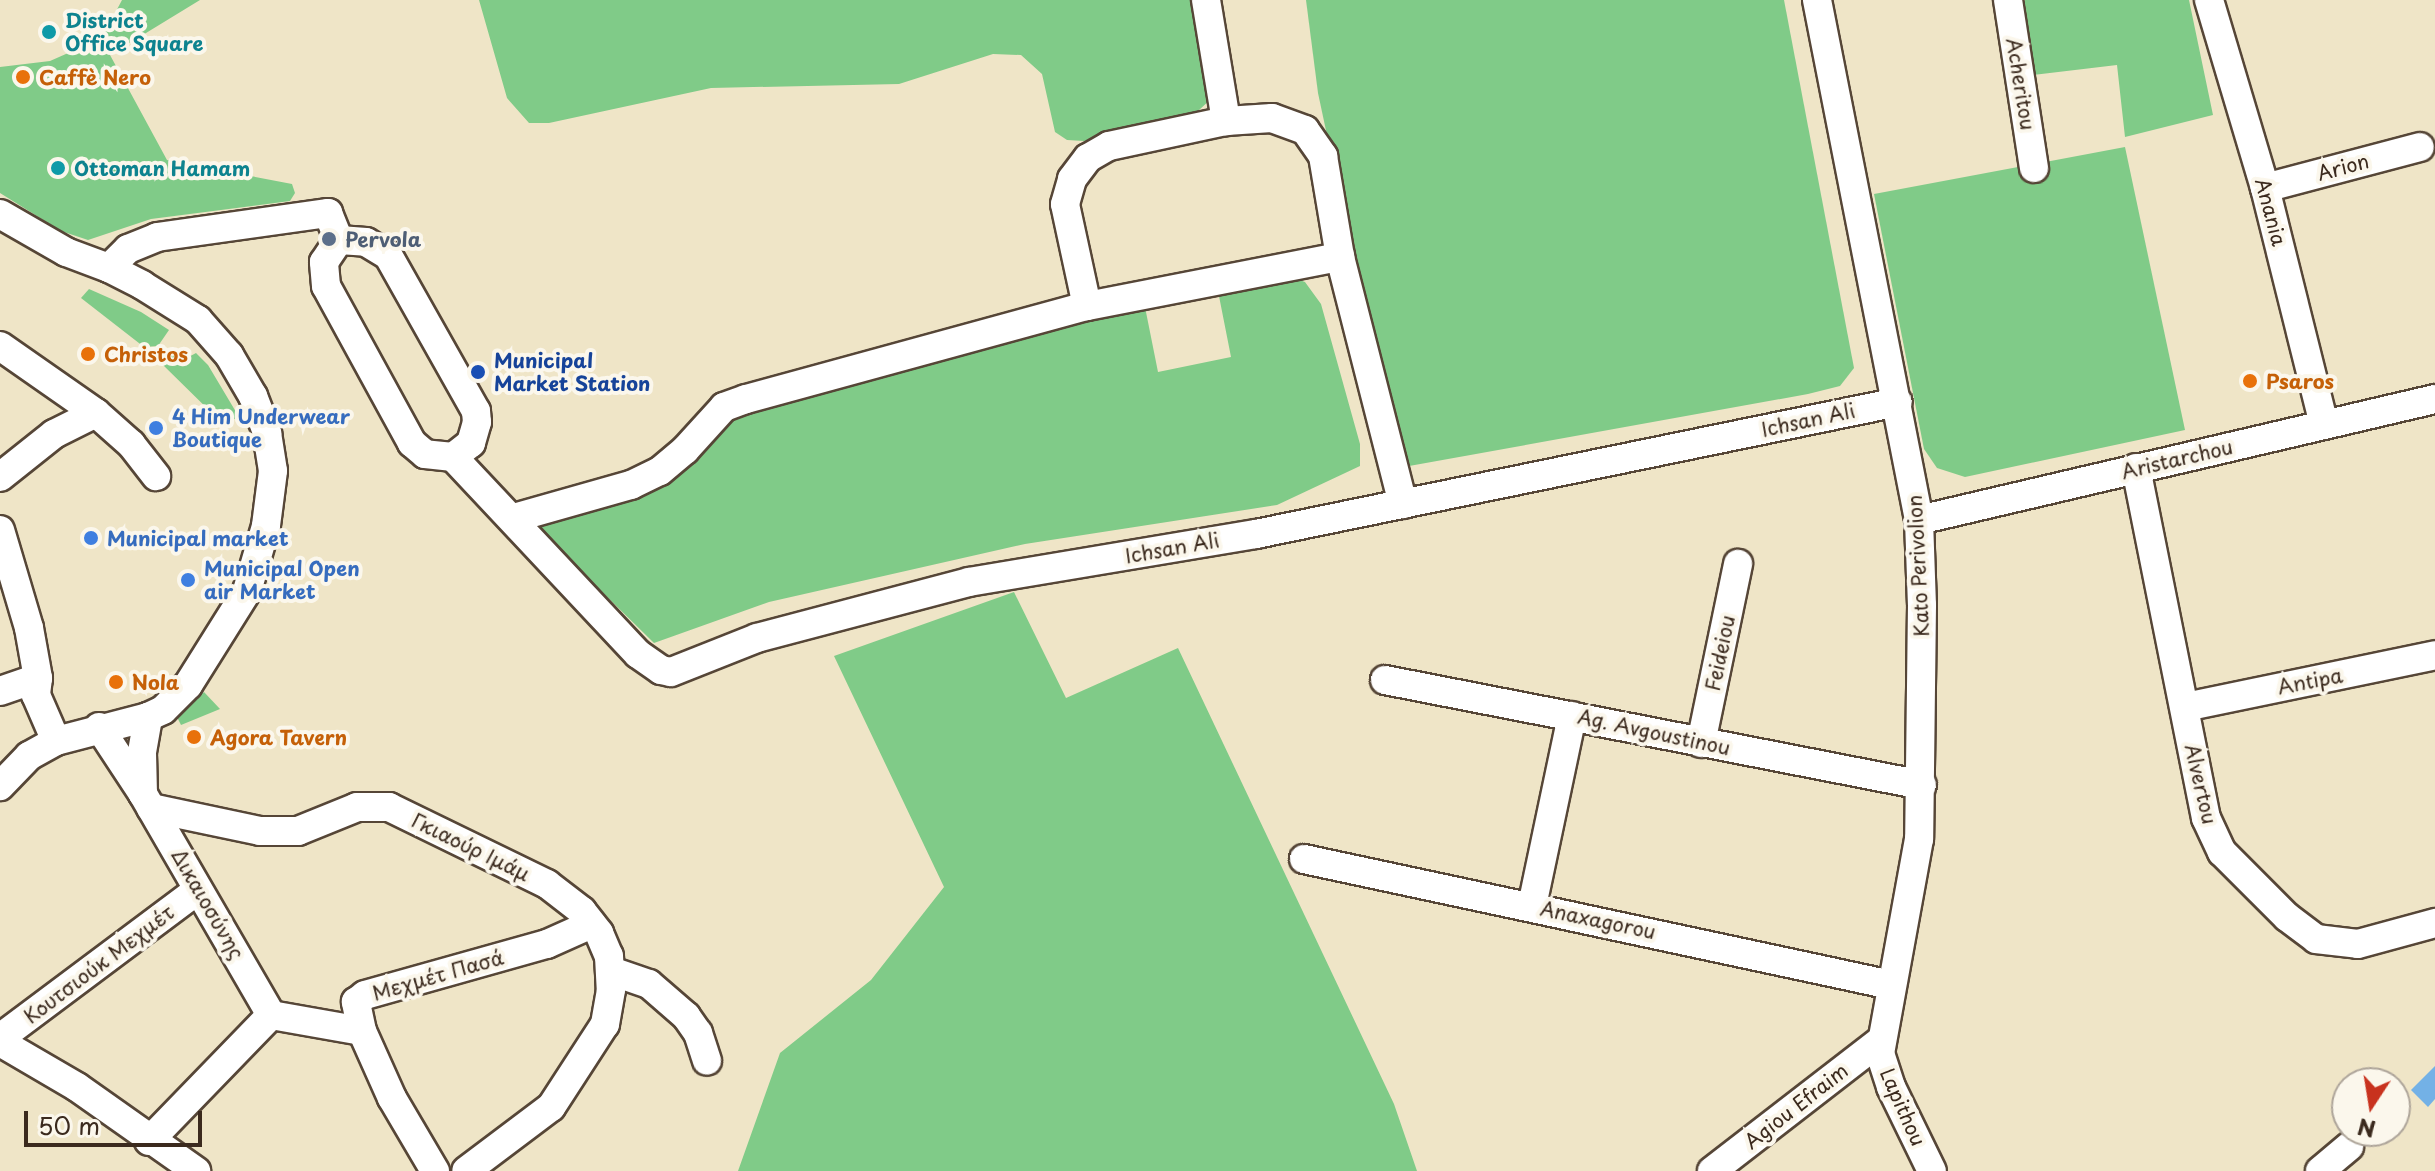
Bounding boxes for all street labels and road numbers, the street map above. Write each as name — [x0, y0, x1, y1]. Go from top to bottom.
street label: Acheritou — [2002, 36, 2040, 132]
street label: Arion — [2314, 149, 2372, 185]
street label: Anania — [2250, 176, 2292, 248]
street label: Ichsan Ali — [1759, 398, 1857, 442]
street label: Aristarchou — [2119, 435, 2235, 483]
street label: Kato Perivolion — [1902, 494, 1934, 638]
street label: Ichsan Ali — [1123, 528, 1221, 568]
street label: Feideiou — [1700, 613, 1740, 693]
street label: Antipa — [2275, 663, 2345, 699]
street label: Ag. Avgoustinou — [1576, 704, 1732, 760]
street label: Alvertou — [2180, 742, 2222, 826]
street label: Γκιαούρ Ιμάμ — [407, 808, 535, 886]
street label: Δικαιοσύνης — [167, 845, 249, 963]
street label: Anaxagorou — [1538, 896, 1658, 944]
street label: Κουτσιούκ Μεχμέτ — [19, 899, 179, 1029]
street label: Μεχμέτ Πασά — [369, 945, 507, 1005]
street label: Agiou Efraim — [1739, 1058, 1853, 1154]
street label: Lapithou — [1875, 1064, 1931, 1150]

